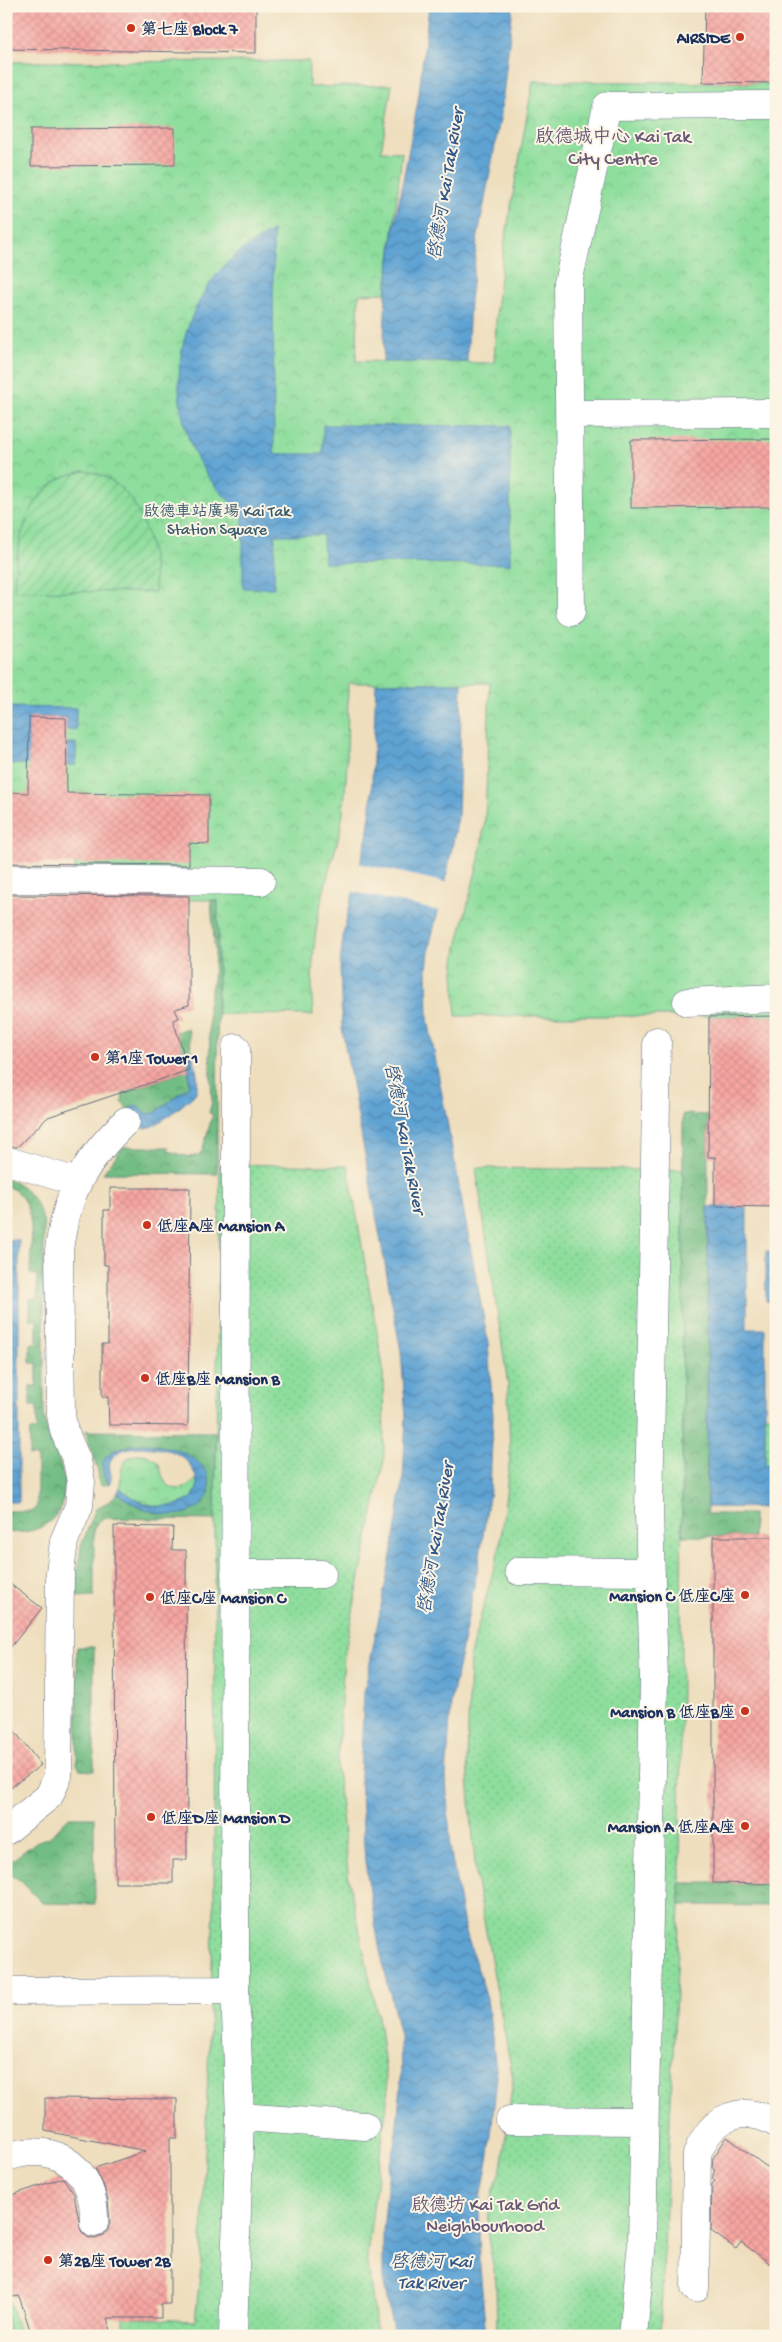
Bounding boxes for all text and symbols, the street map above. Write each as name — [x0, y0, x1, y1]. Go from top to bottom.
place label: 第七座 Block 7 — [141, 20, 238, 41]
marker: 第七座 Block 7 — [125, 22, 137, 34]
place label: AIRSIDE — [676, 31, 731, 50]
marker: AIRSIDE — [734, 31, 746, 43]
water label: 啓德河 Kai Tak River — [424, 104, 470, 261]
district label: 啟德城中心 Kai Tak City Centre — [535, 126, 692, 172]
park label: 啟德車站廣場 Kai Tak Station Square — [144, 502, 292, 541]
place label: 第1座 Tower 1 — [105, 1049, 198, 1070]
marker: 第1座 Tower 1 — [89, 1051, 101, 1063]
water label: 啓德河 Kai Tak River — [379, 1061, 430, 1219]
place label: 低座A座 Mansion A — [157, 1217, 286, 1238]
marker: 低座A座 Mansion A — [141, 1219, 153, 1231]
place label: 低座B座 Mansion B — [155, 1370, 281, 1391]
marker: 低座B座 Mansion B — [139, 1372, 151, 1384]
water label: 啓德河 Kai Tak River — [414, 1458, 460, 1615]
place label: Mansion C 低座C座 — [609, 1587, 735, 1608]
place label: 低座C座 Mansion C — [160, 1589, 287, 1610]
marker: Mansion C 低座C座 — [739, 1589, 751, 1601]
marker: 低座C座 Mansion C — [144, 1591, 156, 1603]
place label: Mansion B 低座B座 — [610, 1703, 735, 1724]
marker: Mansion B 低座B座 — [739, 1705, 751, 1717]
place label: 低座D座 Mansion D — [161, 1809, 291, 1830]
marker: 低座D座 Mansion D — [145, 1811, 157, 1823]
place label: Mansion A 低座A座 — [608, 1818, 735, 1839]
marker: Mansion A 低座A座 — [739, 1820, 751, 1832]
district label: 啟德坊 Kai Tak Grid Neighbourhood — [411, 2195, 560, 2238]
place label: 第2B座 Tower 2B — [58, 2252, 171, 2273]
water label: 啓德河 Kai Tak River — [390, 2252, 474, 2295]
marker: 第2B座 Tower 2B — [42, 2254, 54, 2266]

